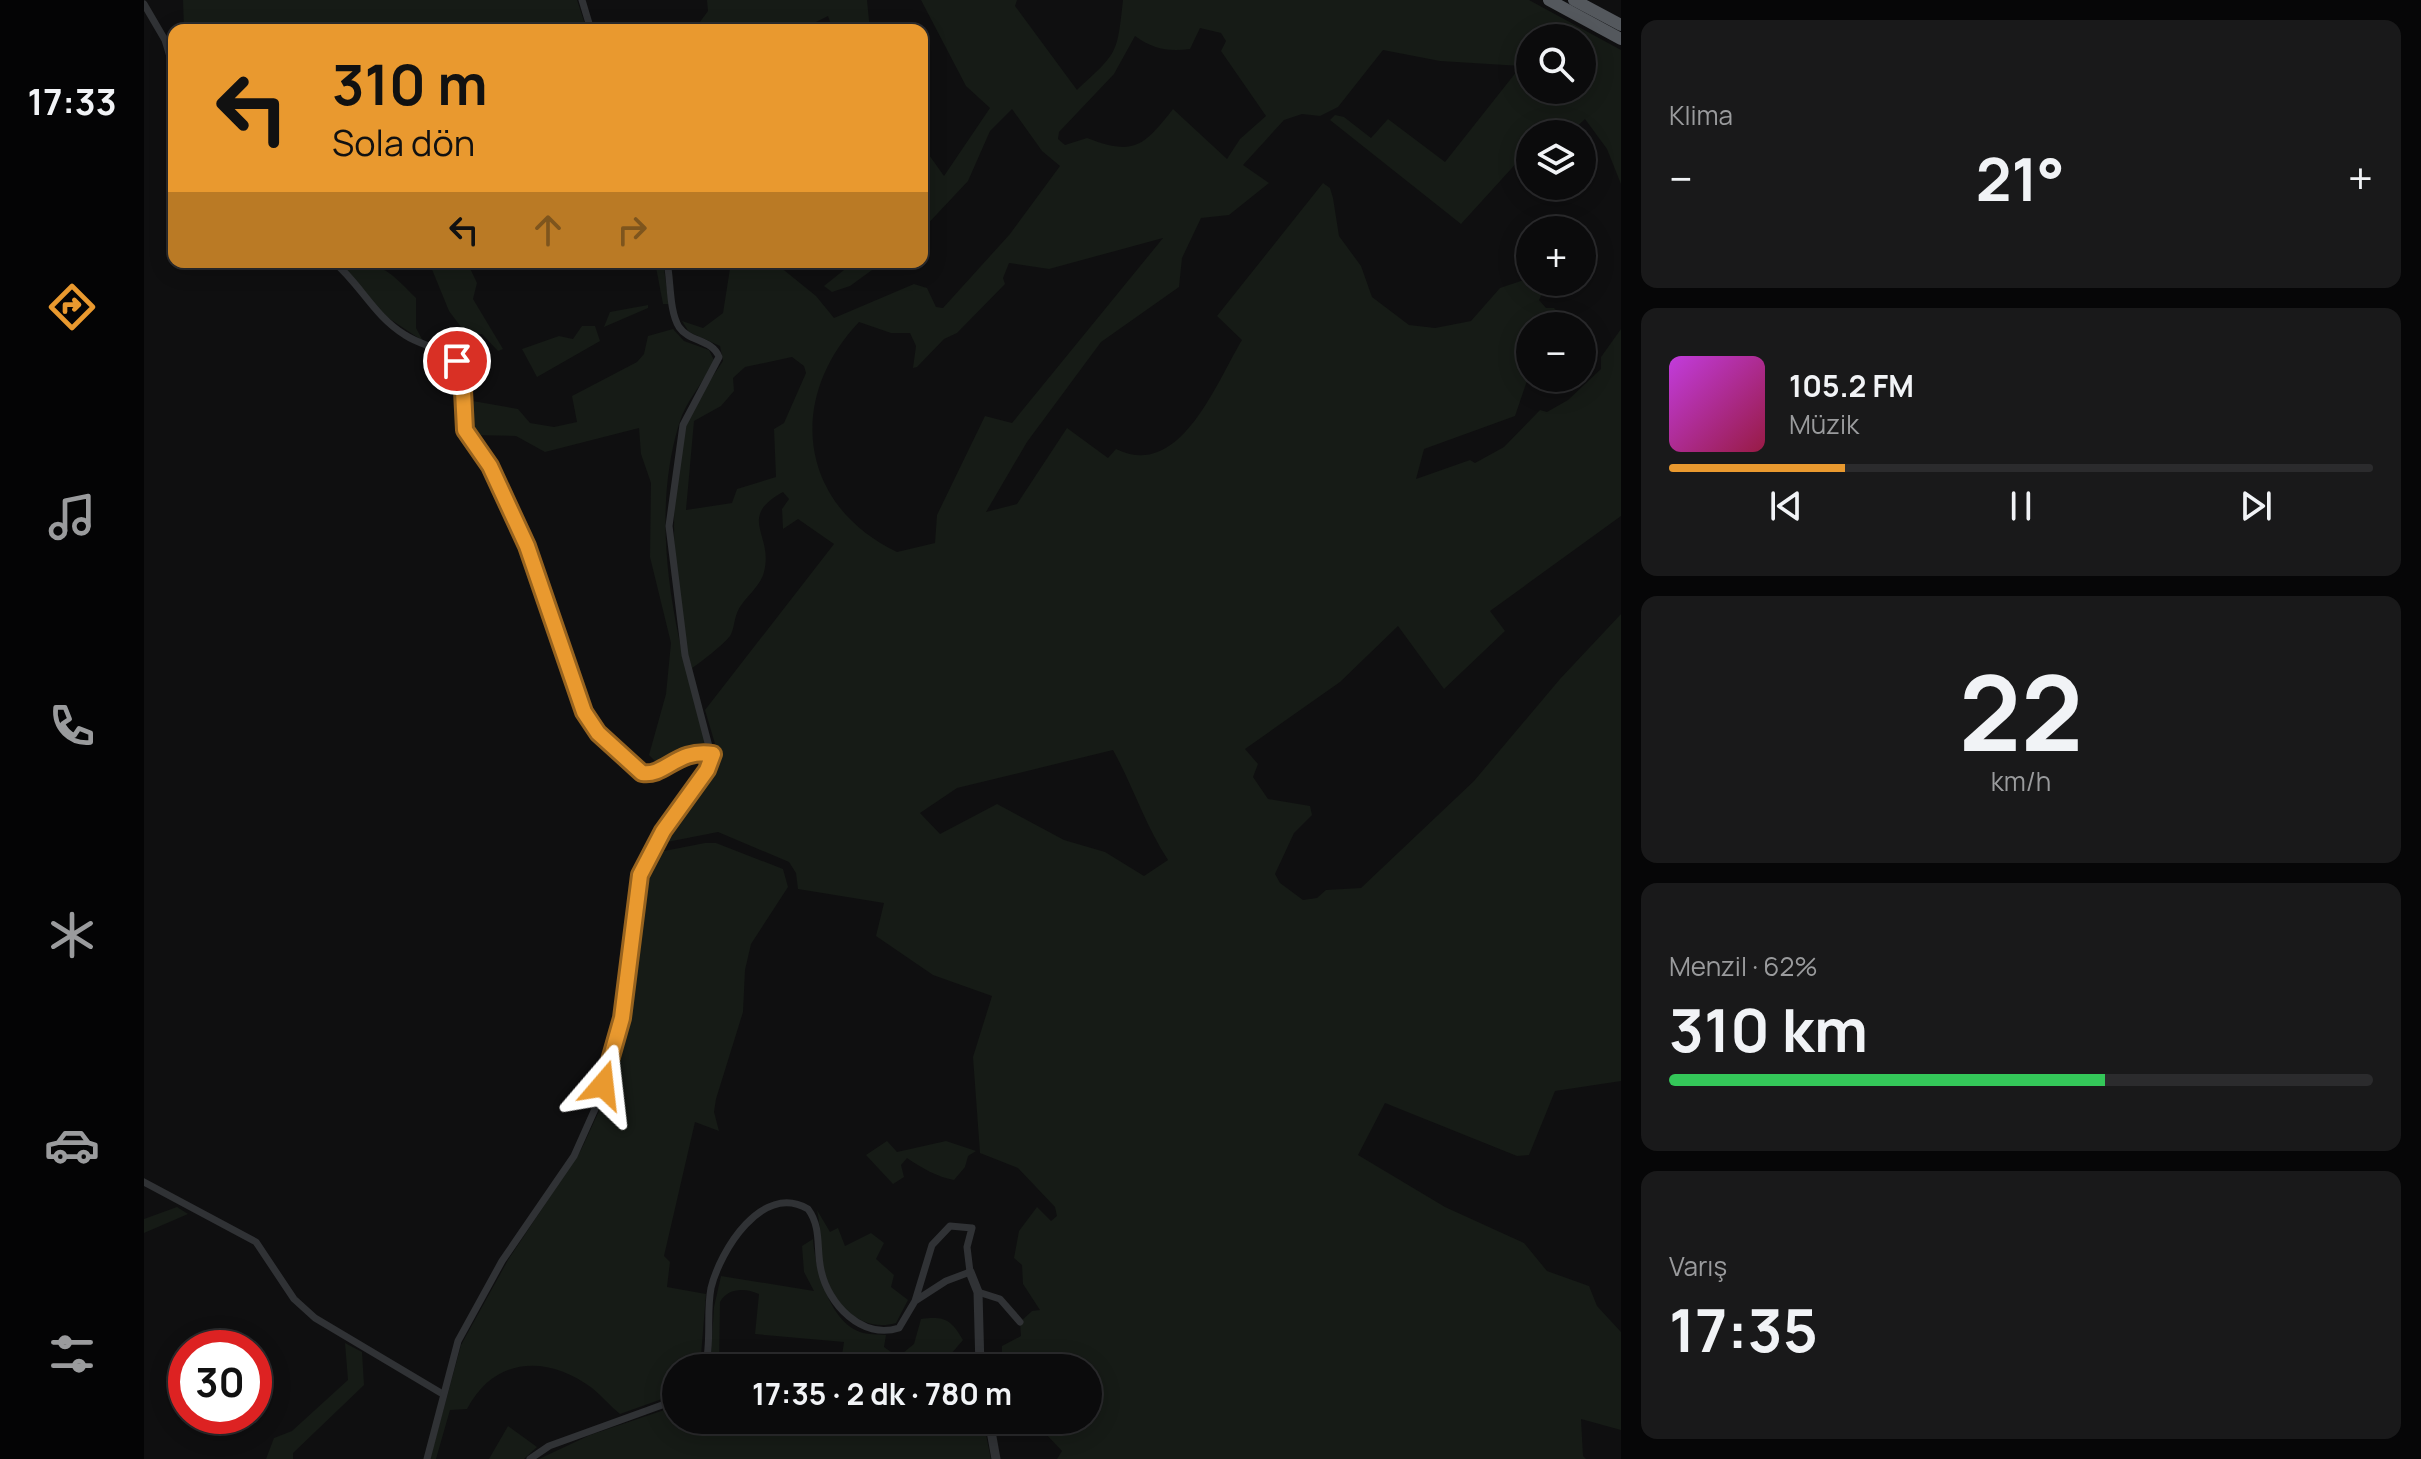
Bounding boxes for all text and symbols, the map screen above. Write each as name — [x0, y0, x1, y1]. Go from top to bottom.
map controls — [1516, 24, 1596, 392]
button: search — [1516, 24, 1596, 104]
text: 310 m — [332, 45, 488, 122]
icon: left — [200, 56, 304, 160]
text: 17:33 — [27, 77, 117, 126]
text: Klima — [1669, 97, 1733, 133]
text: Sola dön — [332, 118, 475, 167]
button: layers — [1516, 120, 1596, 200]
text: 21° — [1976, 137, 2065, 219]
text: − — [1669, 148, 1693, 208]
text: + — [2348, 148, 2373, 208]
icon: left — [442, 208, 486, 252]
icon: ahead — [526, 208, 570, 252]
icon: right — [610, 208, 654, 252]
button: + — [1516, 216, 1596, 296]
icon: directions — [44, 279, 100, 335]
button: − — [1516, 312, 1596, 392]
pin — [423, 327, 491, 395]
icon: arrive — [435, 339, 479, 383]
text: 105.2 FM — [1789, 365, 1914, 406]
text: Müzik — [1789, 406, 1859, 442]
icon: previous — [1764, 484, 1808, 528]
icon: pause — [1999, 484, 2043, 528]
icon: next — [2234, 484, 2278, 528]
icon: music — [44, 489, 100, 545]
text: 22 — [1959, 640, 2083, 782]
icon: phone — [44, 698, 100, 754]
text: km/h — [1991, 763, 2051, 799]
icon: climate — [44, 907, 100, 963]
text: Menzil · 62% — [1669, 948, 1818, 984]
text: 310 km — [1669, 988, 1868, 1070]
position arrow — [561, 1043, 645, 1127]
icon: car — [44, 1117, 100, 1173]
text: Varış — [1669, 1248, 1727, 1284]
text: 17:35 — [1669, 1288, 1818, 1370]
icon: filters — [44, 1326, 100, 1382]
speed limit sign: 30 — [168, 1330, 272, 1434]
text: 17:35 · 2 dk · 780 m — [752, 1373, 1012, 1414]

